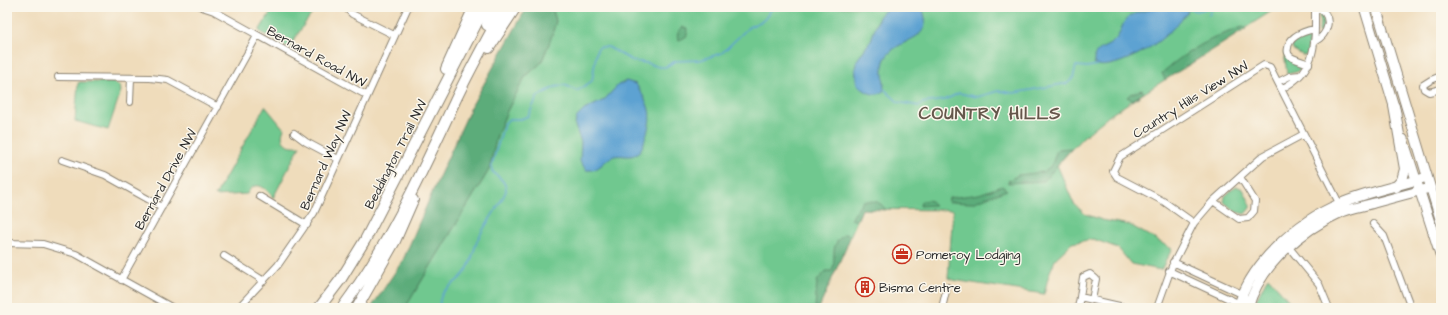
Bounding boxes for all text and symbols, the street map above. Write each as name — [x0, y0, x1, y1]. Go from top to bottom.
street label: Bernard Road NW — [264, 22, 370, 92]
street label: Country Hills View NW — [1129, 56, 1253, 144]
street label: Beddington Trail NW — [361, 96, 433, 213]
district label: COUNTRY HILLS — [919, 102, 1061, 126]
street label: Bernard Way NW — [296, 107, 357, 213]
street label: Bernard Drive NW — [131, 125, 201, 233]
office icon: Pomeroy Lodging — [891, 243, 913, 265]
place label: Pomeroy Lodging — [916, 246, 1021, 265]
building icon: Bisma Centre — [854, 276, 876, 298]
place label: Bisma Centre — [879, 279, 961, 297]

